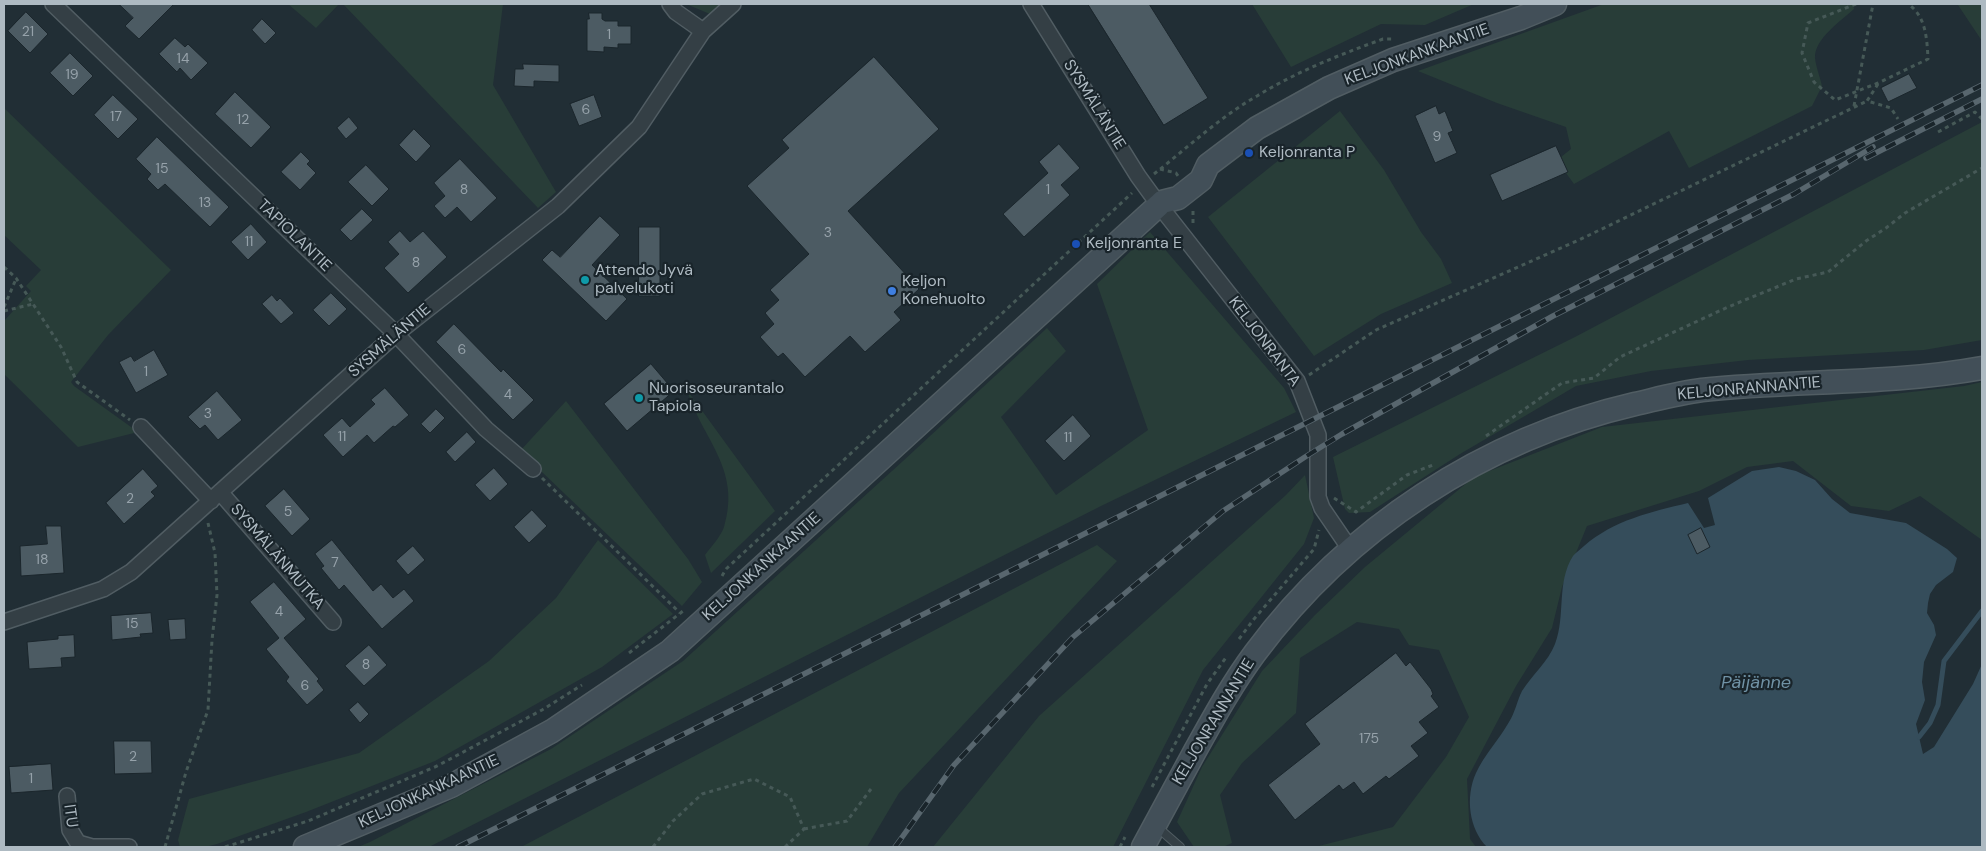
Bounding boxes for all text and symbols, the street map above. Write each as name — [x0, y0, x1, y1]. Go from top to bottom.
street label: KELJONKANKAANTIE — [1342, 20, 1492, 90]
house number: 21 — [22, 24, 34, 40]
house number: 1 — [607, 27, 611, 43]
house number: 14 — [177, 51, 189, 67]
street label: SYSMÄLÄNTIE — [1059, 56, 1129, 154]
house number: 19 — [65, 67, 79, 83]
house number: 6 — [582, 102, 590, 118]
house number: 17 — [110, 109, 122, 125]
house number: 12 — [237, 112, 249, 128]
house number: 9 — [1433, 129, 1441, 145]
place label: Keljonranta P — [1259, 143, 1355, 163]
marker: Keljonranta P — [1243, 147, 1255, 159]
house number: 15 — [156, 161, 168, 177]
house number: 8 — [460, 182, 468, 198]
house number: 1 — [1046, 182, 1050, 198]
house number: 13 — [199, 195, 211, 211]
street label: TAPIOLANTIE — [253, 196, 335, 276]
house number: 3 — [824, 225, 832, 241]
house number: 11 — [245, 234, 253, 250]
place label: Keljonranta E — [1086, 234, 1182, 254]
marker: Keljonranta E — [1070, 238, 1082, 250]
house number: 8 — [412, 255, 420, 271]
place label: Attendo Jyvä palvelukoti — [595, 261, 693, 299]
place label: Keljon Konehuolto — [902, 272, 986, 310]
marker: Attendo Jyvä palvelukoti — [579, 274, 591, 286]
marker: Keljon Konehuolto — [886, 285, 898, 297]
street label: KELJONRANTA — [1224, 293, 1304, 391]
street label: SYSMÄLÄNTIE — [345, 300, 435, 382]
house number: 6 — [458, 342, 466, 358]
house number: 1 — [144, 364, 148, 380]
street label: KELJONRANNANTIE — [1676, 373, 1822, 405]
place label: Nuorisoseurantalo Tapiola — [649, 379, 784, 417]
house number: 4 — [504, 387, 512, 403]
marker: Nuorisoseurantalo Tapiola — [633, 392, 645, 404]
house number: 3 — [204, 406, 212, 422]
house number: 11 — [338, 429, 346, 445]
house number: 11 — [1064, 430, 1072, 446]
house number: 2 — [126, 491, 134, 507]
street label: SYSMÄLÄNMUTKA — [226, 500, 328, 614]
house number: 5 — [284, 504, 292, 520]
street label: KELJONKANKAANTIE — [699, 509, 825, 625]
house number: 18 — [36, 552, 48, 568]
house number: 7 — [331, 555, 339, 571]
house number: 4 — [275, 604, 283, 620]
house number: 15 — [126, 616, 138, 632]
street label: KELJONRANNANTIE — [1169, 655, 1259, 789]
house number: 8 — [362, 657, 370, 673]
water label: Päijänne — [1721, 672, 1791, 694]
house number: 6 — [301, 678, 309, 694]
house number: 175 — [1359, 731, 1379, 747]
house number: 2 — [129, 749, 137, 765]
street label: KELJONKANKAANTIE — [356, 751, 502, 833]
house number: 1 — [29, 771, 33, 787]
street label: ITU — [59, 803, 81, 829]

